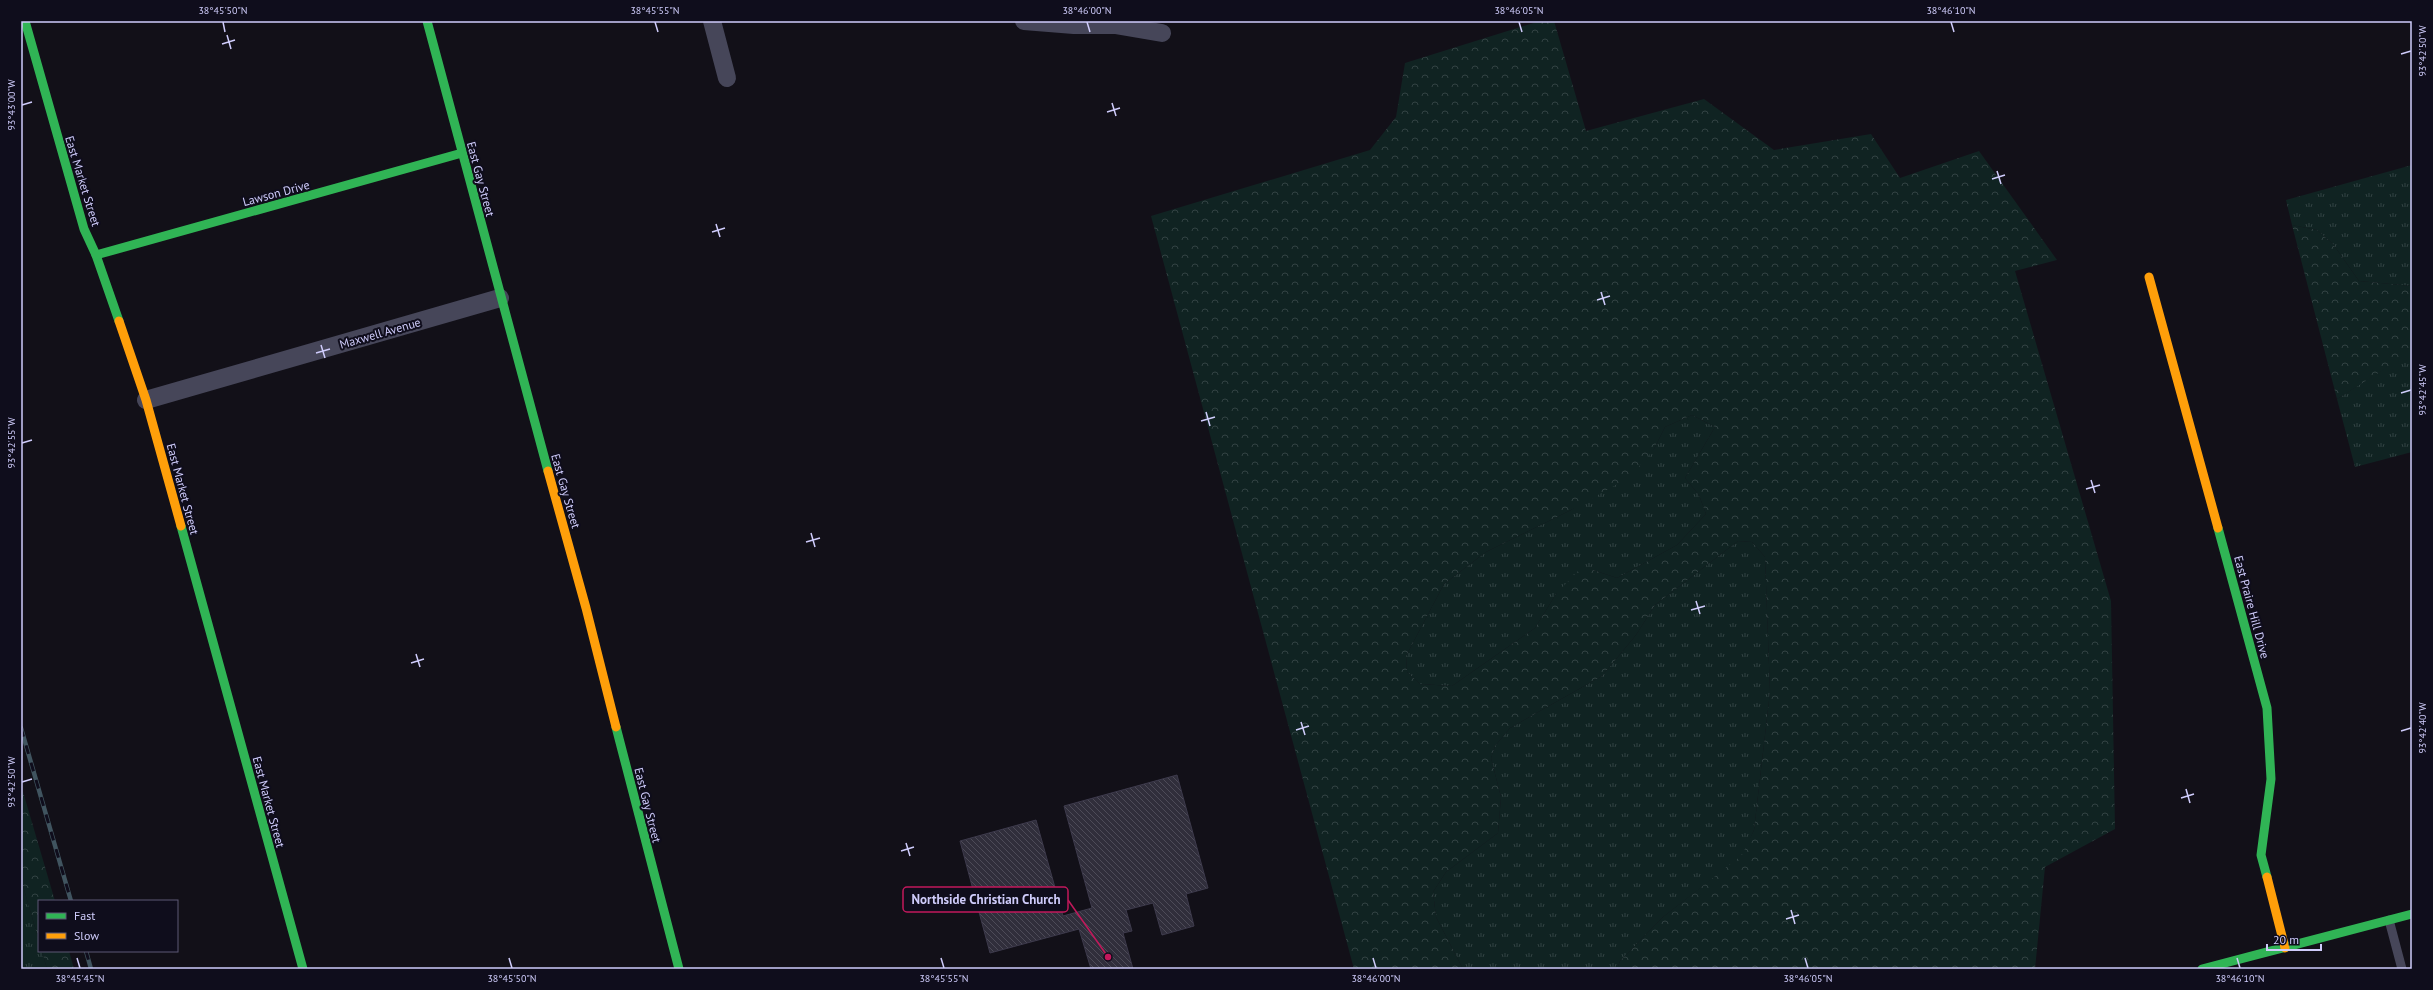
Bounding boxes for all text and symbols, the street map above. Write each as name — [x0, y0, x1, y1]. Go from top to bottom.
text: 38°45'50"N — [198, 4, 248, 17]
text: 38°45'55"N — [630, 4, 680, 17]
text: 38°46'00"N — [1062, 4, 1112, 17]
text: 38°46'05"N — [1494, 4, 1544, 17]
text: 38°46'10"N — [1926, 4, 1976, 17]
text: 93°42'50"W — [2416, 25, 2429, 77]
text: 93°43'00"W — [5, 79, 18, 131]
street label: East Market Street — [62, 134, 104, 228]
street label: East Gay Street — [464, 140, 498, 218]
street label: Lawson Drive — [241, 177, 311, 209]
street label: Maxwell Avenue — [338, 314, 422, 352]
text: 93°42'45"W — [2416, 364, 2429, 416]
text: 93°42'55"W — [5, 417, 18, 469]
street label: East Market Street — [164, 442, 202, 536]
street label: East Gay Street — [548, 452, 584, 530]
street label: East Praire Hill Drive — [2231, 554, 2273, 660]
text: 93°42'40"W — [2416, 702, 2429, 754]
street label: East Market Street — [250, 755, 288, 849]
text: 93°42'50"W — [5, 756, 18, 808]
street label: East Gay Street — [631, 766, 665, 844]
callout: Northside Christian Church — [903, 887, 1068, 912]
text: Northside Christian Church — [911, 891, 1061, 908]
legend — [38, 900, 178, 952]
text: Fast — [74, 908, 95, 923]
scale bar — [2267, 926, 2321, 952]
text: Slow — [74, 928, 99, 943]
text: 20 m — [2273, 932, 2299, 947]
text: 38°45'45"N — [55, 972, 105, 985]
text: 38°45'50"N — [487, 972, 537, 985]
text: 38°45'55"N — [919, 972, 969, 985]
text: 38°46'00"N — [1351, 972, 1401, 985]
text: 38°46'05"N — [1783, 972, 1833, 985]
text: 38°46'10"N — [2215, 972, 2265, 985]

